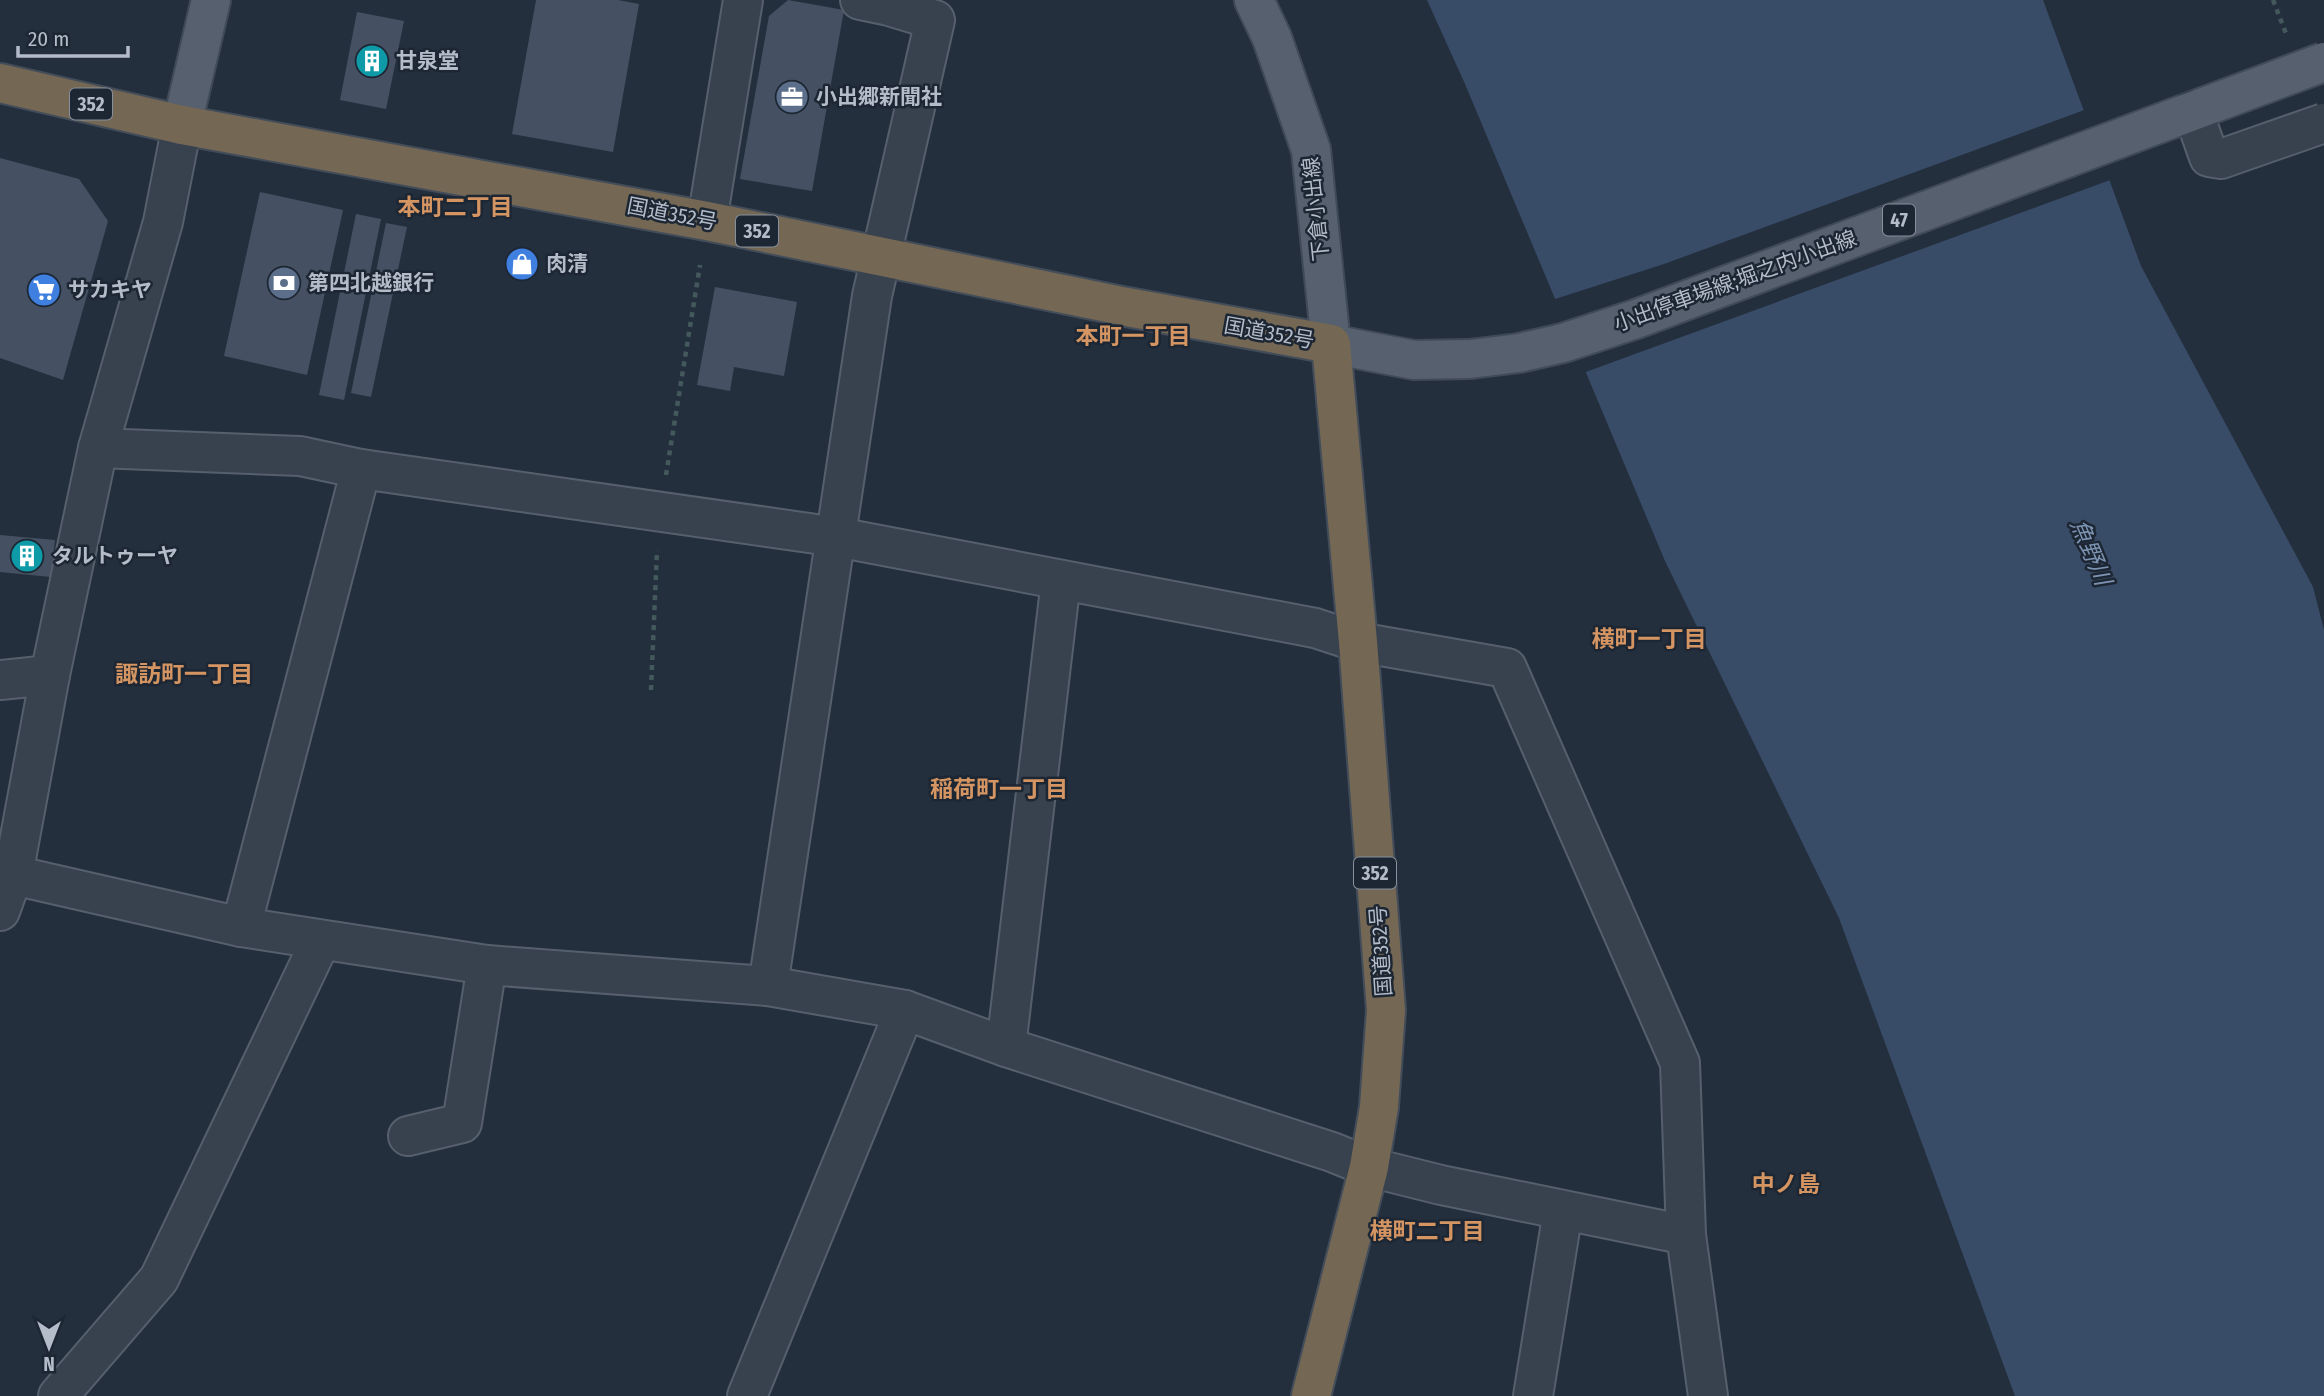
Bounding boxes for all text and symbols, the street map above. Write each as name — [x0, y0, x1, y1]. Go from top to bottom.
scale bar — [18, 14, 128, 58]
text: 20 m — [28, 26, 69, 52]
building icon: 甘泉堂 — [353, 42, 391, 80]
place label: 甘泉堂 — [396, 48, 459, 74]
office icon: 小出郷新聞社 — [773, 78, 811, 116]
place label: 小出郷新聞社 — [816, 84, 942, 110]
road number: 352 — [70, 88, 112, 120]
street label: 下倉小出線 — [1298, 155, 1334, 263]
district label: 本町二丁目 — [398, 193, 513, 221]
street label: 国道352号 — [625, 193, 719, 235]
road number: 47 — [1883, 204, 1915, 235]
road number: 352 — [736, 216, 778, 246]
street label: 小出停車場線;堀之内小出線 — [1610, 225, 1860, 337]
shop icon: 肉清 — [503, 245, 541, 283]
place label: 肉清 — [546, 251, 588, 277]
bank icon: 第四北越銀行 — [265, 264, 303, 302]
place label: 第四北越銀行 — [308, 270, 434, 296]
supermarket icon: サカキヤ — [25, 271, 63, 309]
place label: サカキヤ — [68, 277, 152, 303]
street label: 国道352号 — [1222, 312, 1316, 354]
district label: 本町一丁目 — [1076, 322, 1191, 350]
water label: 魚野川 — [2065, 515, 2119, 592]
building icon: タルトゥーヤ — [8, 537, 46, 575]
place label: タルトゥーヤ — [52, 543, 178, 569]
district label: 横町一丁目 — [1592, 625, 1707, 653]
district label: 諏訪町一丁目 — [115, 660, 253, 688]
district label: 稲荷町一丁目 — [930, 775, 1068, 803]
road number: 352 — [1354, 858, 1396, 888]
street label: 国道352号 — [1365, 905, 1397, 997]
district label: 中ノ島 — [1752, 1170, 1821, 1198]
district label: 横町二丁目 — [1370, 1217, 1485, 1245]
north arrow — [14, 1312, 84, 1382]
text: N — [43, 1352, 55, 1375]

